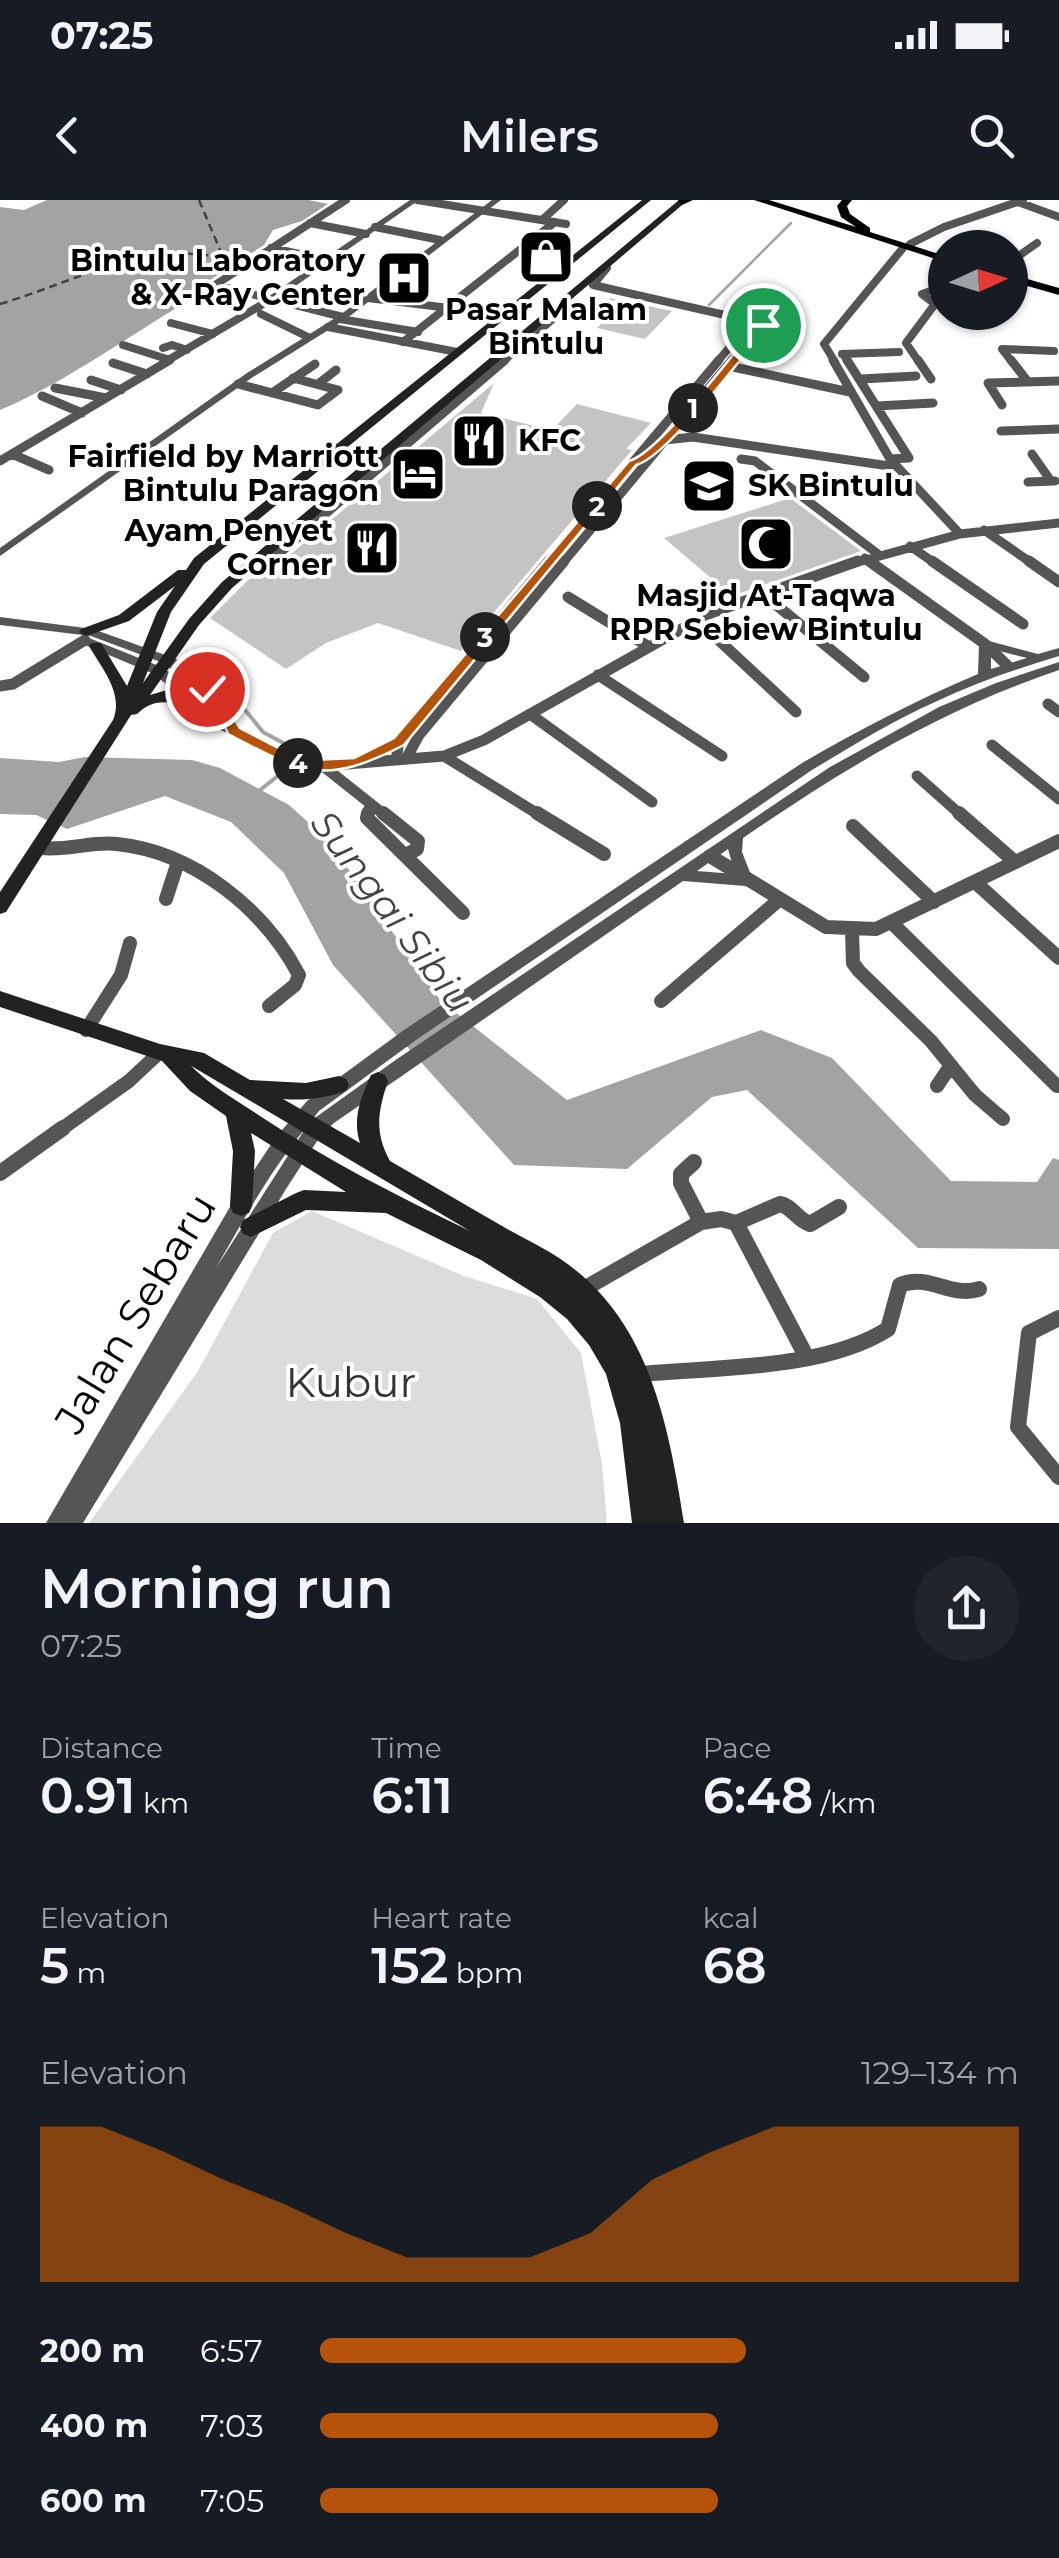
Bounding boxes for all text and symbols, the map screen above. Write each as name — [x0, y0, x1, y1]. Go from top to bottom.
text: 07:25 — [50, 12, 153, 59]
icon: back — [40, 108, 95, 163]
text: Milers — [460, 108, 599, 163]
icon: search — [964, 108, 1019, 163]
shop icon: Pasar Malam Bintulu — [516, 227, 576, 287]
north arrow — [928, 230, 1028, 330]
map controls — [928, 230, 1028, 330]
place label: Bintulu Laboratory & X-Ray Center — [70, 242, 366, 313]
hospital icon: Bintulu Laboratory & X-Ray Center — [374, 248, 434, 308]
pin — [721, 283, 806, 368]
place label: Pasar Malam Bintulu — [445, 291, 647, 362]
icon: arrive — [736, 298, 791, 353]
pin: 1 — [668, 383, 718, 433]
text: 1 — [688, 391, 698, 425]
restaurant icon: KFC — [449, 411, 509, 471]
place label: KFC — [518, 422, 581, 459]
place label: Fairfield by Marriott Bintulu Paragon — [68, 438, 379, 509]
hotel icon: Fairfield by Marriott Bintulu Paragon — [388, 444, 448, 504]
school or university icon: SK Bintulu — [679, 456, 739, 516]
place label: SK Bintulu — [748, 467, 914, 504]
pin: 2 — [572, 481, 622, 531]
text: 2 — [589, 489, 605, 523]
place label: Ayam Penyet Corner — [124, 512, 333, 583]
mosque icon: Masjid At-Taqwa RPR Sebiew Bintulu — [736, 514, 796, 574]
restaurant icon: Ayam Penyet Corner — [342, 518, 402, 578]
place label: Masjid At-Taqwa RPR Sebiew Bintulu — [609, 577, 923, 648]
pin: 3 — [460, 612, 510, 662]
text: 3 — [477, 620, 493, 654]
pin — [165, 647, 250, 732]
icon: check — [180, 662, 235, 717]
pin: 4 — [273, 738, 323, 788]
text: 4 — [288, 746, 308, 780]
water label: Sungai Sibiu — [301, 801, 484, 1022]
street label: Jalan Sebaru — [42, 1184, 227, 1443]
park label: Kubur — [286, 1356, 416, 1408]
text: Morning run — [40, 1555, 394, 1622]
button: share — [914, 1556, 1019, 1661]
text: 07:25 — [40, 1626, 122, 1665]
text: Distance — [40, 1731, 163, 1765]
text: Time — [371, 1731, 442, 1765]
text: Pace — [703, 1731, 771, 1765]
text: 0.91 — [40, 1765, 136, 1826]
text: 6:11 — [371, 1765, 453, 1826]
text: 6:48 — [703, 1765, 813, 1826]
text: km — [136, 1786, 189, 1820]
text: /km — [813, 1786, 876, 1820]
text: Elevation — [40, 1901, 169, 1935]
text: Heart rate — [371, 1901, 512, 1935]
text: kcal — [703, 1901, 759, 1935]
text: 5 — [40, 1935, 69, 1996]
text: 152 — [371, 1935, 448, 1996]
text: 68 — [703, 1935, 767, 1996]
text: m — [69, 1956, 106, 1990]
text: bpm — [448, 1956, 523, 1990]
text: Elevation — [40, 2053, 188, 2092]
text: 129–134 m — [861, 2053, 1019, 2092]
text: 200 m — [40, 2331, 145, 2370]
text: 6:57 — [200, 2331, 263, 2370]
text: 400 m — [40, 2406, 148, 2445]
text: 7:03 — [200, 2406, 264, 2445]
text: 600 m — [40, 2481, 146, 2520]
text: 7:05 — [200, 2481, 264, 2520]

